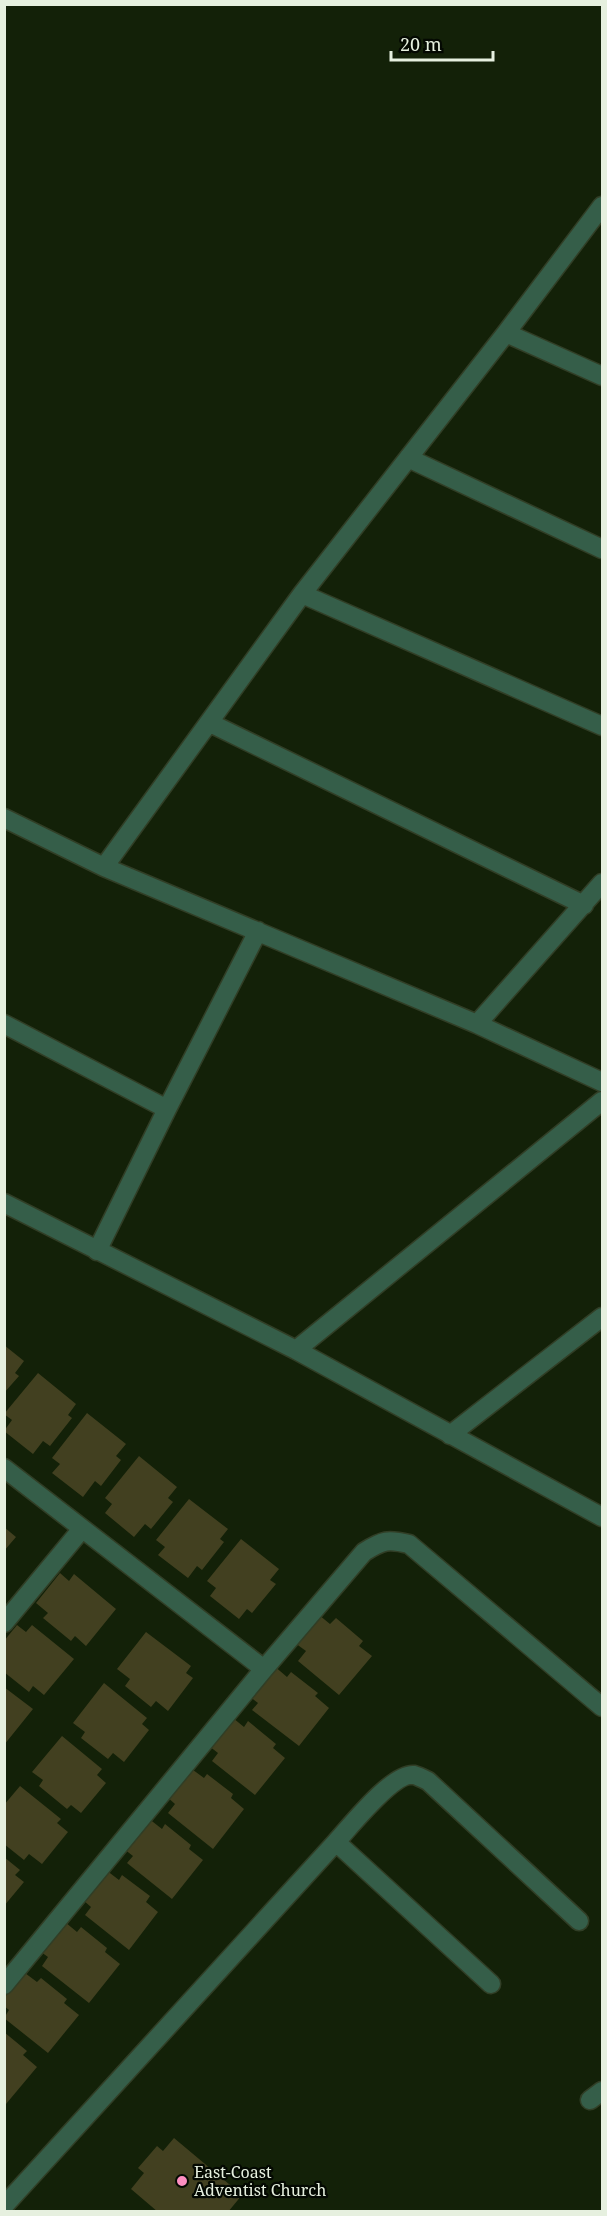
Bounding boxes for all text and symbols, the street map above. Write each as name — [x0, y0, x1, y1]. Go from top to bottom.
scale bar — [391, 24, 493, 62]
text: 20 m — [400, 32, 442, 56]
place label: East-Coast Adventist Church — [194, 2161, 326, 2201]
marker: East-Coast Adventist Church — [175, 2174, 189, 2188]

